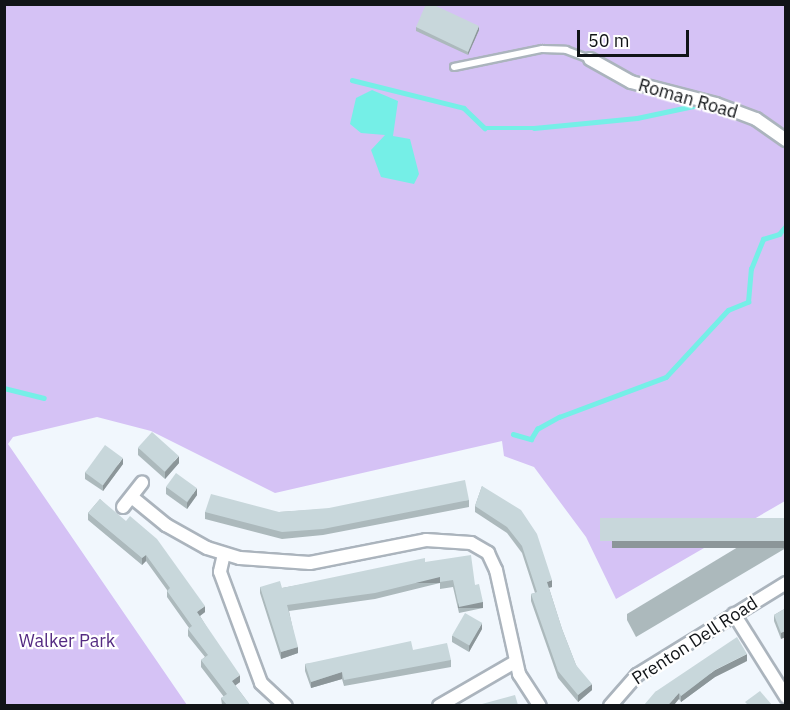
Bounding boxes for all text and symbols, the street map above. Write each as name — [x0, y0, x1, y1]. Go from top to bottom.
scale bar — [580, 18, 692, 56]
text: 50 m — [588, 29, 630, 52]
street label: Roman Road — [636, 74, 740, 124]
street label: Prenton Dell Road — [628, 592, 762, 690]
park label: Walker Park — [19, 630, 115, 652]

